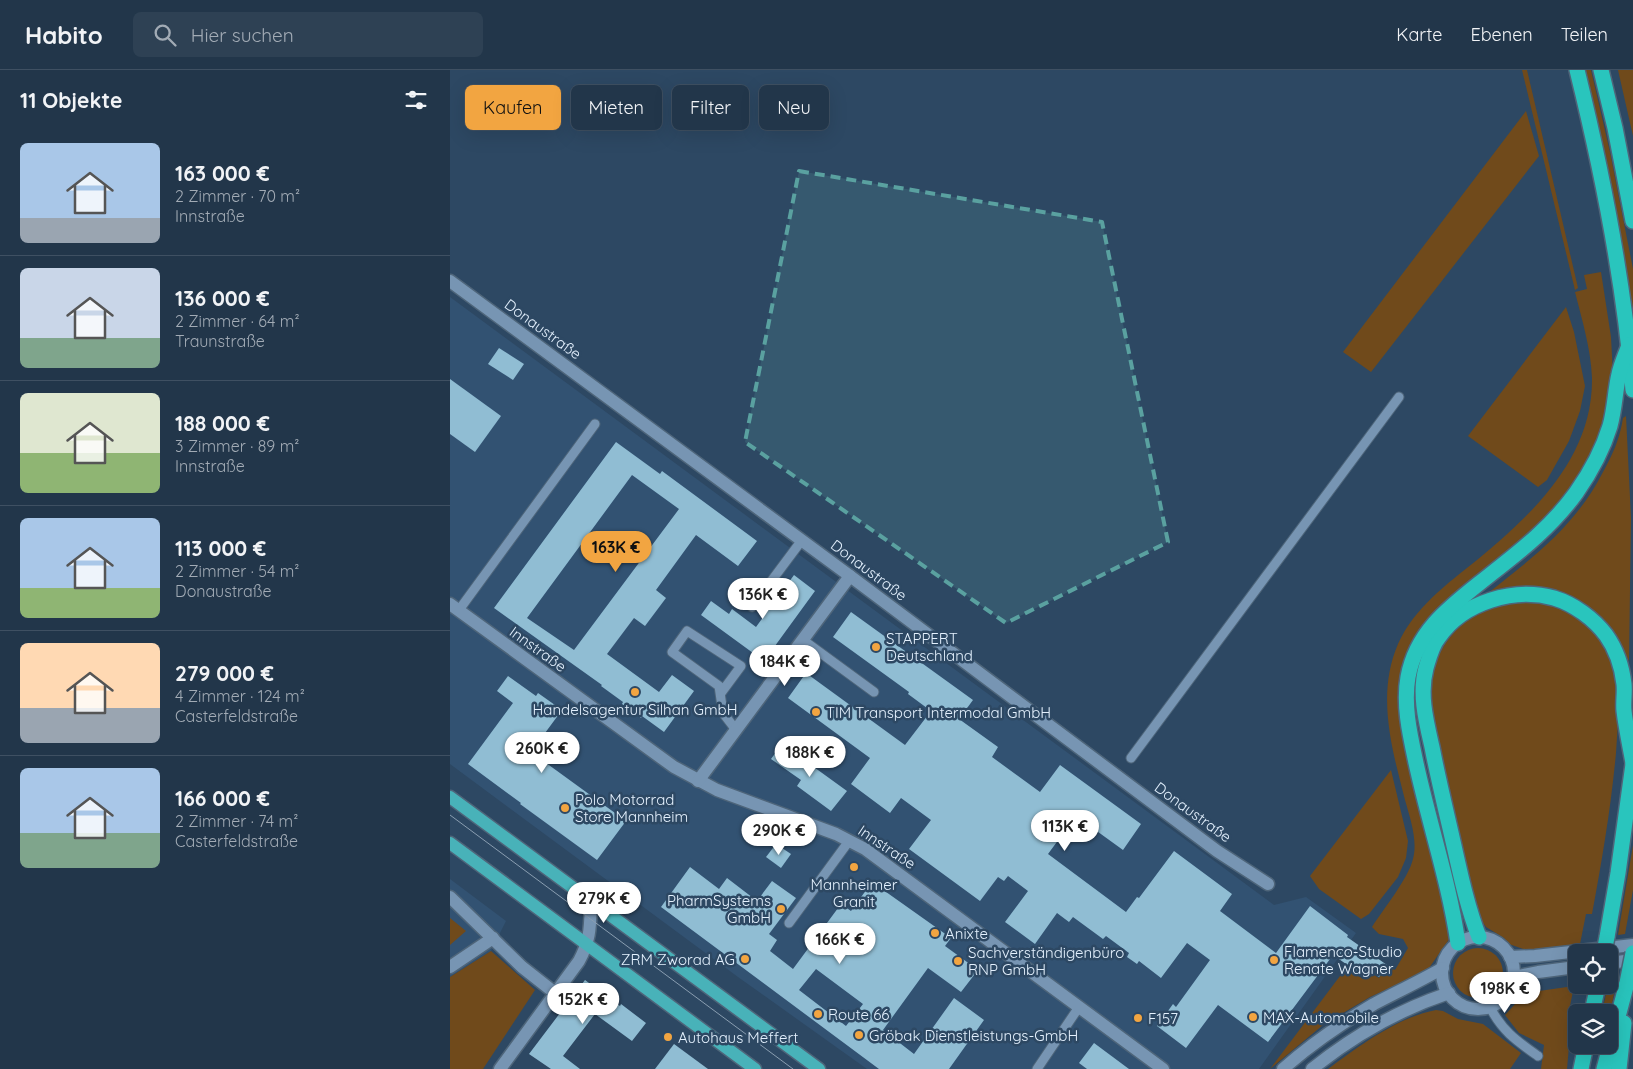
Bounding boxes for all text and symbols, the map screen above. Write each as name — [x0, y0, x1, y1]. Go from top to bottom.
search box — [133, 12, 483, 57]
text: Habito — [25, 20, 103, 50]
icon: search — [151, 21, 179, 49]
text: Hier suchen — [191, 23, 294, 47]
text: Karte — [1396, 23, 1442, 46]
text: Ebenen — [1470, 23, 1533, 46]
text: Teilen — [1561, 23, 1608, 46]
chip: Kaufen — [465, 85, 561, 130]
chip: Mieten — [571, 85, 662, 130]
chip: Filter — [672, 85, 749, 130]
chip: Neu — [759, 85, 829, 130]
icon: filters — [402, 86, 430, 114]
text: 11 Objekte — [20, 87, 122, 113]
text: 163 000 € — [175, 160, 270, 186]
icon: home — [60, 163, 120, 223]
text: 2 Zimmer · 70 m² — [175, 186, 300, 206]
text: Innstraße — [175, 206, 245, 226]
text: 136 000 € — [175, 285, 270, 311]
icon: home — [60, 288, 120, 348]
street label: Donaustraße — [501, 295, 585, 363]
text: 2 Zimmer · 64 m² — [175, 311, 300, 331]
text: Traunstraße — [175, 331, 265, 351]
text: 188 000 € — [175, 410, 270, 436]
icon: home — [60, 413, 120, 473]
text: 3 Zimmer · 89 m² — [175, 436, 299, 456]
text: Innstraße — [175, 456, 245, 476]
pin: 163K € — [575, 530, 657, 573]
text: 113 000 € — [175, 535, 266, 561]
street label: Donaustraße — [827, 535, 911, 605]
text: 163K € — [592, 537, 640, 557]
icon: home — [60, 538, 120, 598]
text: 2 Zimmer · 54 m² — [175, 561, 299, 581]
pin: 136K € — [722, 578, 804, 620]
text: Donaustraße — [175, 581, 272, 601]
text: 136K € — [739, 584, 787, 604]
street label: Innstraße — [506, 622, 570, 676]
place label: STAPPERT Deutschland — [886, 629, 973, 665]
marker: STAPPERT Deutschland — [870, 641, 882, 653]
pin: 184K € — [744, 644, 826, 687]
text: 184K € — [760, 651, 810, 671]
text: 279 000 € — [175, 660, 274, 686]
icon: home — [60, 663, 120, 723]
text: 4 Zimmer · 124 m² — [175, 686, 305, 706]
marker: Handelsagentur Silhan GmbH — [629, 686, 641, 698]
place label: Handelsagentur Silhan GmbH — [533, 700, 737, 719]
place label: TIM Transport Intermodal GmbH — [826, 703, 1051, 722]
text: Casterfeldstraße — [175, 706, 298, 726]
marker: TIM Transport Intermodal GmbH — [810, 706, 822, 718]
pin: 260K € — [501, 732, 583, 774]
pin: 188K € — [769, 736, 851, 778]
text: 260K € — [516, 738, 568, 758]
text: 188K € — [786, 742, 834, 762]
street label: Donaustraße — [1151, 778, 1235, 846]
text: 166 000 € — [175, 785, 270, 811]
icon: home — [60, 788, 120, 848]
place label: Polo Motorrad Store Mannheim — [575, 790, 688, 826]
marker: Polo Motorrad Store Mannheim — [559, 802, 571, 814]
pin: 113K € — [1024, 810, 1106, 852]
text: 2 Zimmer · 74 m² — [175, 811, 298, 831]
pin: 290K € — [738, 814, 820, 856]
text: 113K € — [1042, 816, 1088, 836]
text: 290K € — [752, 820, 806, 840]
street label: Innstraße — [855, 821, 919, 873]
text: Casterfeldstraße — [175, 831, 298, 851]
marker: Mannheimer Granit — [848, 861, 860, 873]
place label: Mannheimer Granit — [811, 875, 898, 911]
pin: 279K € — [563, 882, 645, 924]
text: 279K € — [578, 888, 630, 908]
place label: PharmSystems GmbH — [667, 891, 771, 927]
marker: PharmSystems GmbH — [775, 903, 787, 915]
pin: 166K € — [799, 922, 881, 965]
place label: Anixte — [945, 924, 988, 943]
marker: Anixte — [929, 927, 941, 939]
text: 166K € — [816, 929, 864, 949]
place label: Flamenco-Studio Renate Wagner — [1284, 942, 1402, 978]
place label: Sachverständigenbüro RNP GmbH — [968, 943, 1124, 979]
map controls — [1568, 944, 1618, 1054]
button: locate — [1568, 944, 1618, 994]
place label: ZRM Zworad AG — [621, 950, 735, 969]
marker: ZRM Zworad AG — [739, 953, 751, 965]
marker: Flamenco-Studio Renate Wagner — [1268, 954, 1280, 966]
marker: Sachverständigenbüro RNP GmbH — [952, 955, 964, 967]
pin: 198K € — [1464, 972, 1546, 1014]
text: 198K € — [1480, 978, 1530, 998]
pin: 152K € — [542, 982, 624, 1025]
text: 152K € — [558, 989, 608, 1009]
button: layers — [1568, 1004, 1618, 1054]
place label: Route 66 — [828, 1005, 889, 1024]
marker: Route 66 — [812, 1008, 824, 1020]
place label: MAX-Automobile — [1263, 1008, 1379, 1027]
place label: F157 — [1148, 1009, 1178, 1028]
marker: MAX-Automobile — [1247, 1011, 1259, 1023]
marker: F157 — [1132, 1012, 1144, 1024]
place label: Gröbak Dienstleistungs-GmbH — [869, 1026, 1078, 1045]
place label: Autohaus Meffert — [678, 1028, 798, 1047]
marker: Gröbak Dienstleistungs-GmbH — [853, 1029, 865, 1041]
marker: Autohaus Meffert — [662, 1031, 674, 1043]

